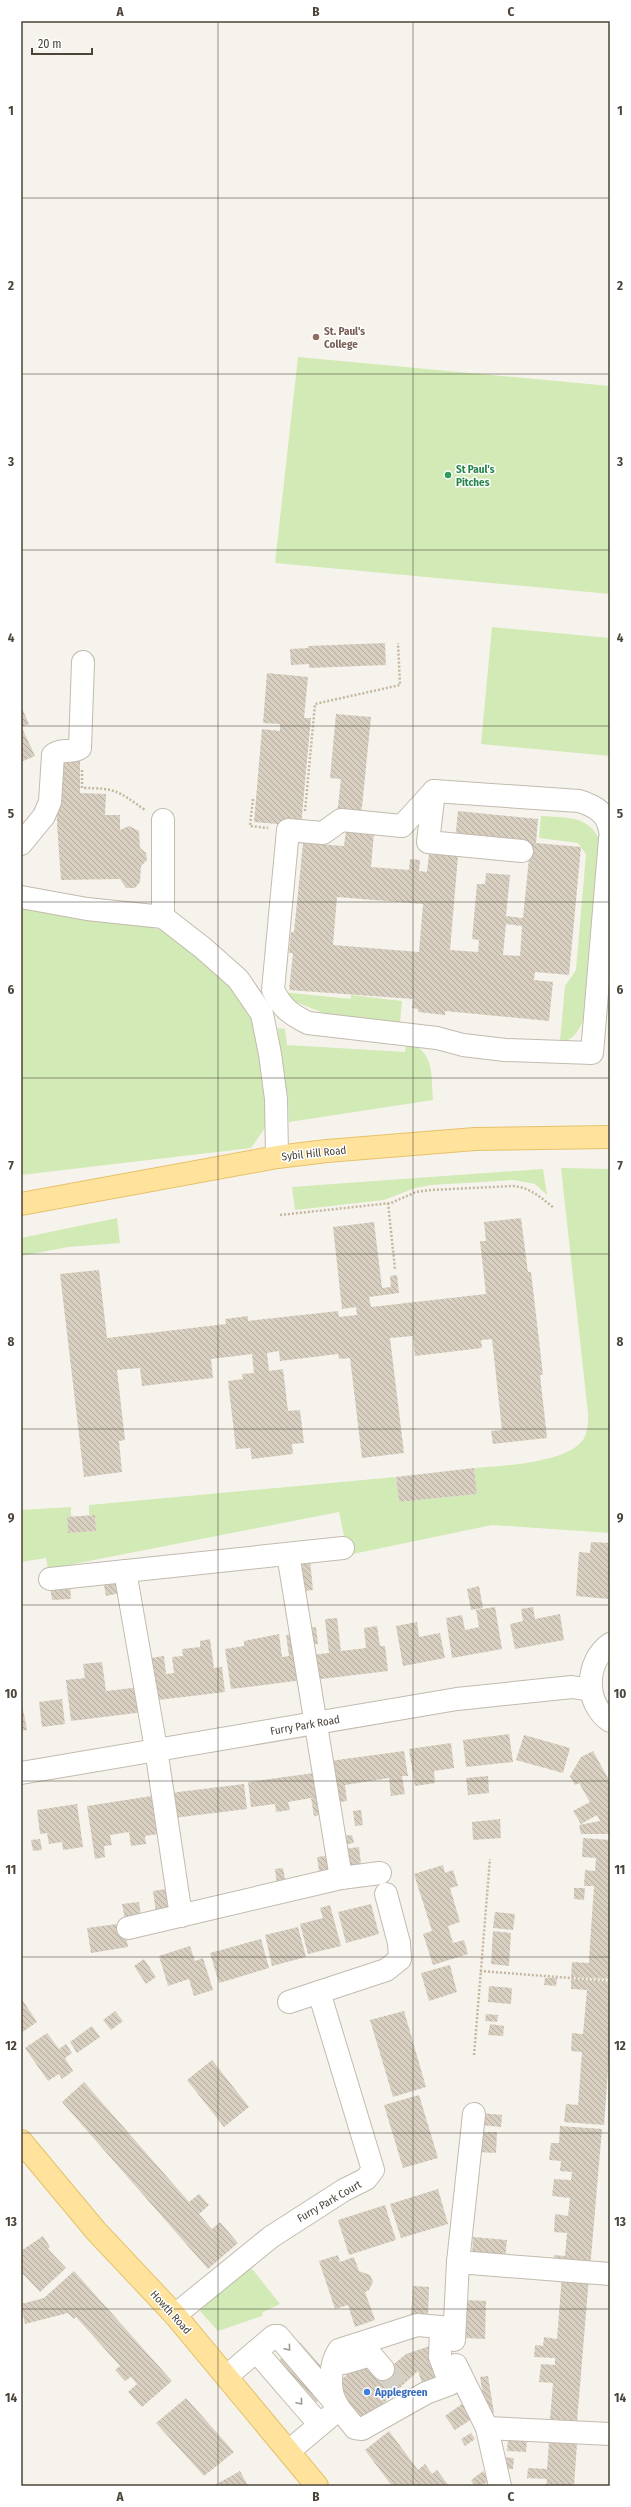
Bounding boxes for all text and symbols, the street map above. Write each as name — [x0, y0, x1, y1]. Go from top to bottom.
text: A — [115, 4, 124, 19]
text: B — [312, 4, 320, 19]
text: C — [508, 4, 515, 19]
scale bar — [32, 30, 92, 56]
text: 20 m — [38, 37, 62, 51]
text: 1 — [8, 103, 14, 118]
text: 1 — [617, 103, 623, 118]
text: 2 — [7, 278, 14, 293]
text: 2 — [616, 278, 623, 293]
place label: St. Paul's College — [324, 325, 365, 351]
marker: St. Paul's College — [311, 332, 321, 342]
text: 3 — [7, 454, 14, 469]
text: 3 — [616, 454, 623, 469]
place label: St Paul's Pitches — [456, 463, 495, 489]
marker: St Paul's Pitches — [443, 470, 453, 480]
text: 4 — [8, 630, 15, 645]
text: 4 — [617, 630, 624, 645]
text: 5 — [8, 806, 14, 821]
text: 5 — [617, 806, 623, 821]
text: 6 — [8, 982, 15, 997]
text: 6 — [617, 982, 624, 997]
street label: Sybil Hill Road — [281, 1144, 347, 1163]
text: 7 — [8, 1158, 14, 1173]
text: 7 — [617, 1158, 623, 1173]
text: 8 — [8, 1334, 15, 1349]
text: 8 — [617, 1334, 624, 1349]
text: 9 — [8, 1510, 15, 1525]
text: 9 — [617, 1510, 624, 1525]
text: 10 — [5, 1686, 17, 1701]
text: 10 — [614, 1686, 626, 1701]
street label: Furry Park Road — [269, 1713, 341, 1738]
text: 11 — [6, 1862, 16, 1877]
text: 11 — [615, 1862, 625, 1877]
text: 12 — [5, 2038, 17, 2053]
text: 12 — [614, 2038, 626, 2053]
street label: Furry Park Court — [295, 2178, 364, 2225]
text: 13 — [5, 2214, 17, 2229]
text: 13 — [614, 2214, 626, 2229]
street label: Howth Road — [148, 2288, 194, 2337]
one-way arrow — [283, 2343, 290, 2350]
place label: Applegreen — [374, 2386, 428, 2399]
marker: Applegreen — [362, 2387, 372, 2397]
text: 14 — [5, 2390, 17, 2405]
text: 14 — [614, 2390, 626, 2405]
one-way arrow — [295, 2397, 302, 2404]
text: A — [115, 2489, 124, 2504]
text: B — [312, 2489, 320, 2504]
text: C — [508, 2489, 515, 2504]

